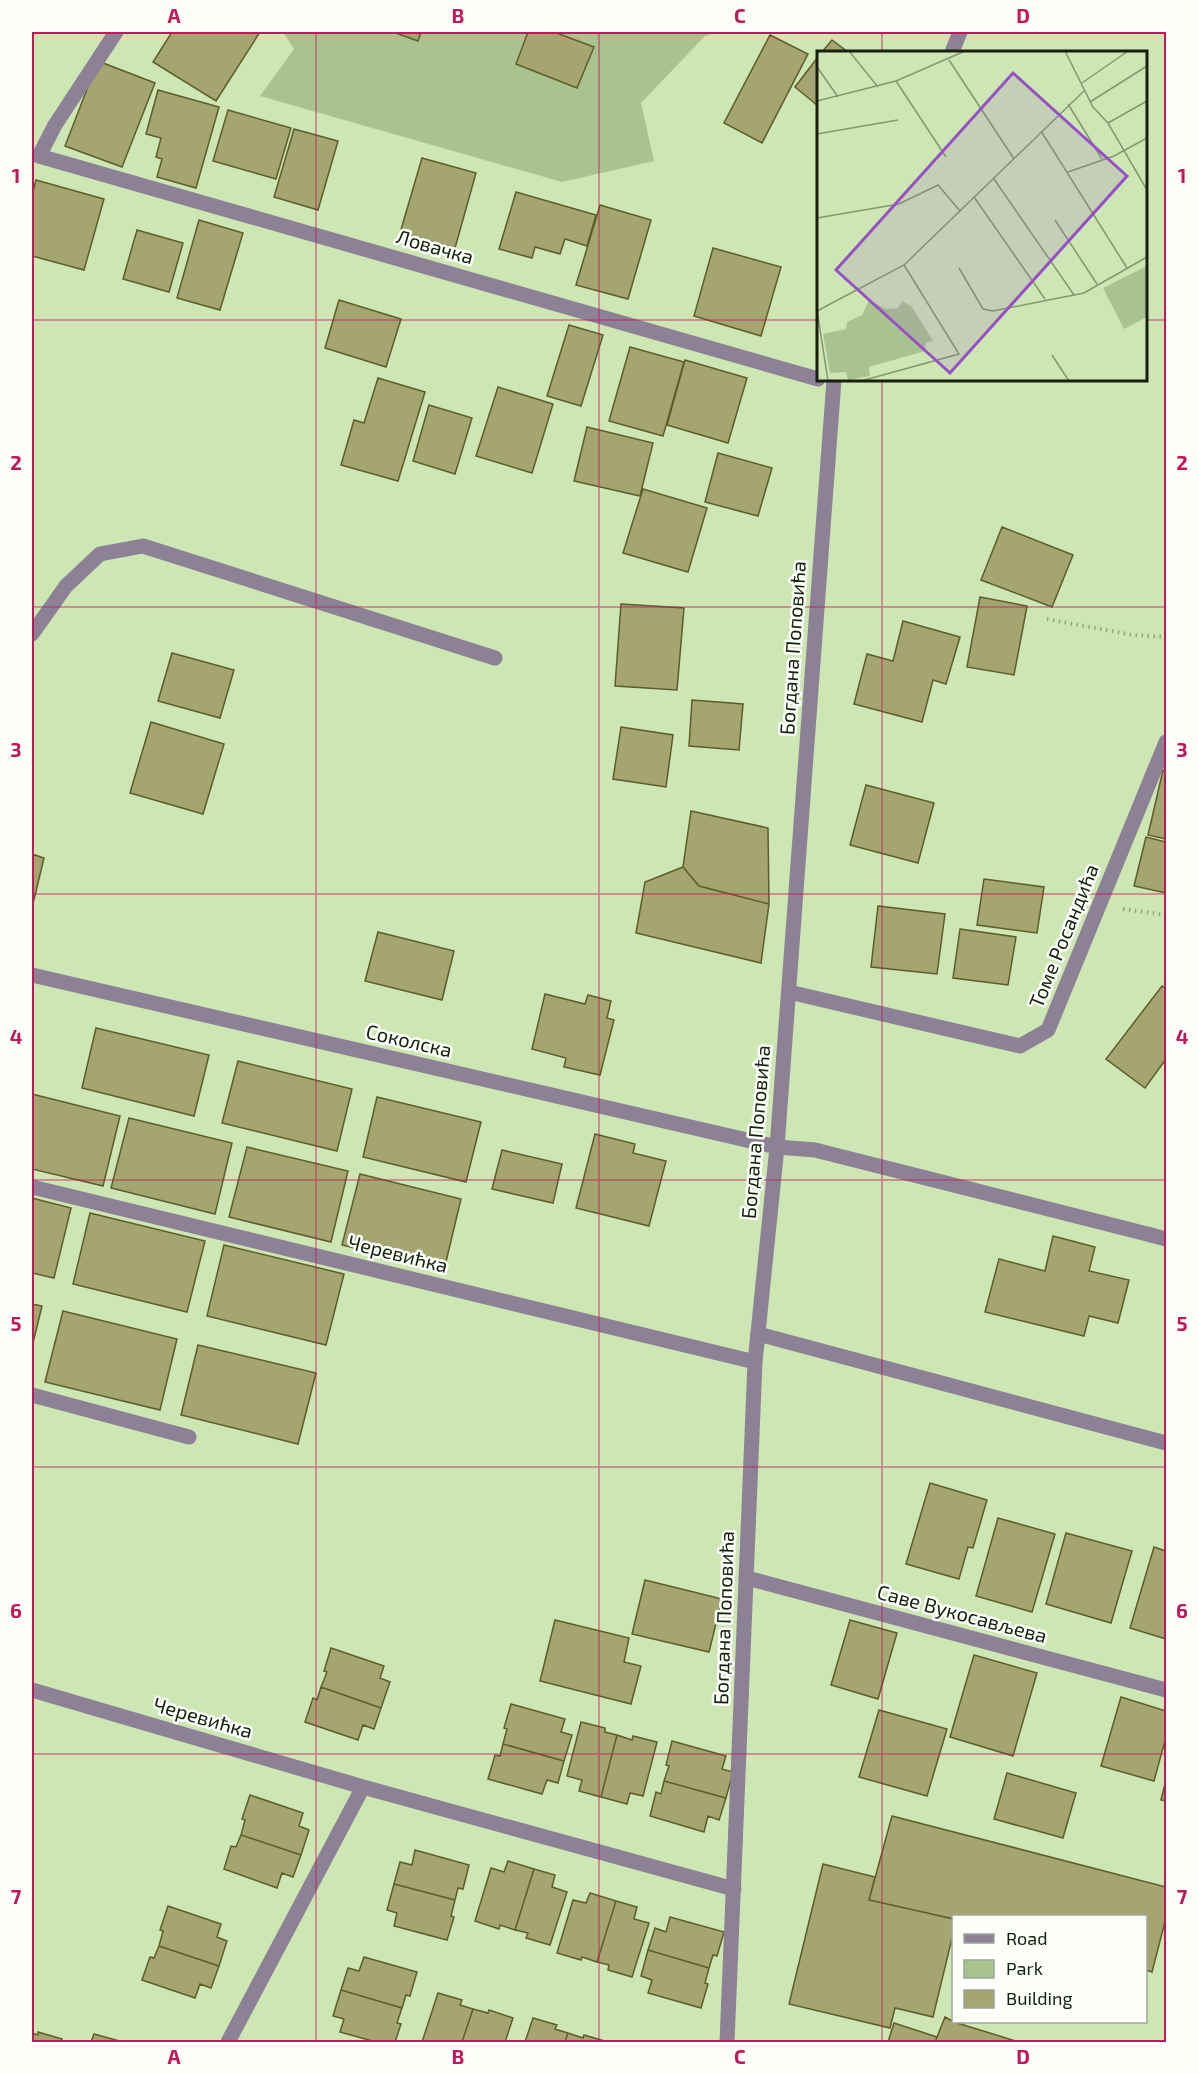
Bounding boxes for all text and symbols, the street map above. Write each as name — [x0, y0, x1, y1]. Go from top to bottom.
text: A — [167, 3, 181, 27]
text: B — [452, 3, 464, 27]
text: C — [734, 3, 746, 27]
text: D — [1016, 3, 1030, 27]
inset map — [817, 51, 1147, 381]
text: 1 — [12, 163, 20, 187]
text: 1 — [1178, 163, 1186, 187]
street label: Ловачка — [394, 224, 477, 268]
text: 2 — [10, 450, 22, 474]
text: 2 — [1176, 450, 1188, 474]
street label: Богдана Поповића — [774, 560, 810, 736]
text: 3 — [10, 737, 22, 761]
text: 3 — [1176, 737, 1188, 761]
street label: Томе Росандића — [1023, 860, 1103, 1011]
street label: Соколска — [364, 1019, 455, 1062]
text: 4 — [10, 1024, 23, 1048]
text: 4 — [1176, 1024, 1189, 1048]
street label: Богдана Поповића — [735, 1044, 775, 1220]
street label: Черевићка — [346, 1229, 451, 1277]
text: 5 — [10, 1311, 22, 1335]
text: 5 — [1176, 1311, 1188, 1335]
street label: Богдана Поповића — [708, 1530, 738, 1706]
street label: Саве Вукосављева — [874, 1579, 1050, 1648]
text: 6 — [10, 1598, 22, 1622]
text: 6 — [1176, 1598, 1188, 1622]
street label: Черевићка — [151, 1691, 256, 1743]
text: 7 — [11, 1884, 22, 1908]
text: 7 — [1177, 1884, 1188, 1908]
legend — [952, 1915, 1147, 2023]
text: Road — [1006, 1927, 1047, 1949]
text: Park — [1006, 1957, 1043, 1979]
text: Building — [1006, 1987, 1073, 2009]
text: A — [167, 2044, 181, 2068]
text: B — [452, 2044, 464, 2068]
text: C — [734, 2044, 746, 2068]
text: D — [1016, 2044, 1030, 2068]

